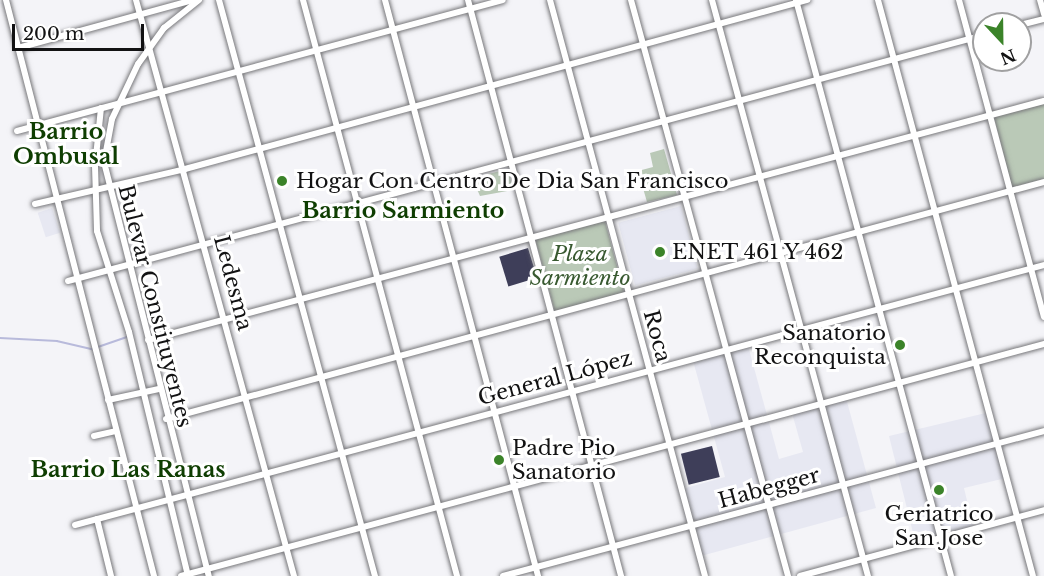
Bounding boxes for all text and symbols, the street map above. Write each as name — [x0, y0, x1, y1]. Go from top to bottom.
scale bar — [15, 12, 147, 50]
north arrow — [972, 12, 1032, 72]
text: 200 m — [23, 23, 84, 45]
text: N — [997, 45, 1019, 69]
district label: Barrio Ombusal — [13, 118, 119, 170]
place label: Hogar Con Centro De Dia San Francisco — [296, 168, 729, 194]
marker: Hogar Con Centro De Dia San Francisco — [273, 172, 291, 190]
street label: Bulevar Constituyentes — [113, 182, 197, 430]
district label: Barrio Sarmiento — [302, 198, 504, 224]
street label: Ledesma — [208, 233, 258, 333]
place label: ENET 461 Y 462 — [672, 239, 846, 265]
park label: Plaza Sarmiento — [530, 241, 630, 291]
marker: ENET 461 Y 462 — [653, 245, 667, 259]
street label: Roca — [638, 307, 676, 365]
place label: Sanatorio Reconquista — [754, 320, 886, 370]
marker: Sanatorio Reconquista — [891, 336, 909, 354]
street label: General López — [475, 345, 635, 411]
place label: Padre Pio Sanatorio — [512, 435, 616, 485]
marker: Padre Pio Sanatorio — [490, 451, 508, 469]
district label: Barrio Las Ranas — [30, 457, 226, 483]
street label: Habegger — [716, 462, 822, 514]
marker: Geriatrico San Jose — [930, 481, 948, 499]
place label: Geriatrico San Jose — [884, 501, 994, 551]

